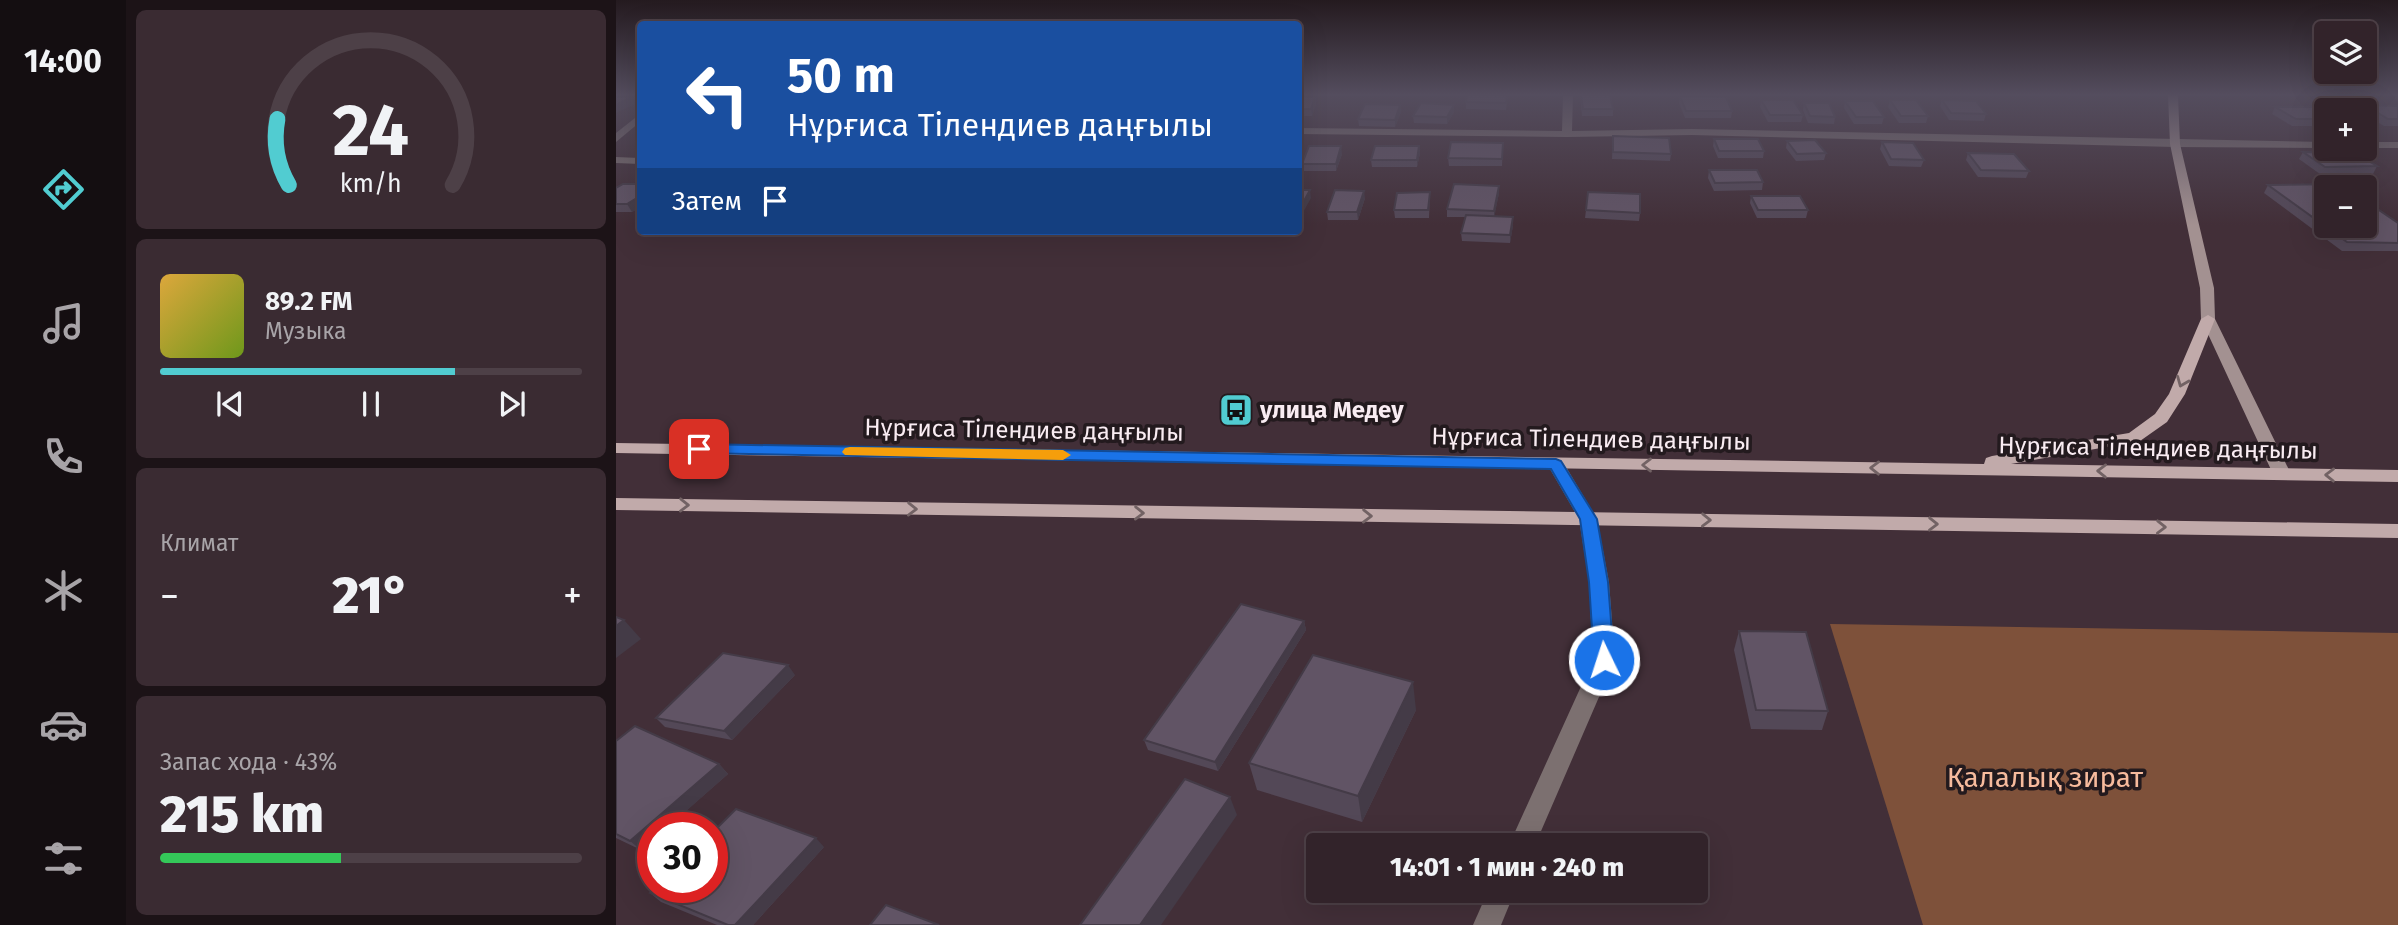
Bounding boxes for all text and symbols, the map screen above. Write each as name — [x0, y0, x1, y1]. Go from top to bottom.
map controls — [2314, 21, 2377, 238]
button: layers — [2314, 21, 2377, 84]
text: 14:00 — [24, 42, 102, 80]
text: 50 m — [787, 46, 895, 105]
icon: left — [672, 49, 763, 140]
text: 24 — [333, 88, 409, 175]
button: + — [2314, 98, 2377, 161]
text: Нұрғиса Тілендиев даңғылы — [787, 106, 1213, 144]
icon: directions — [39, 165, 88, 214]
text: km/h — [340, 169, 402, 199]
button: − — [2314, 175, 2377, 238]
icon: arrive — [756, 182, 794, 220]
text: Затем — [672, 186, 742, 217]
text: 89.2 FM — [265, 286, 353, 317]
icon: music — [39, 299, 88, 348]
text: Музыка — [265, 317, 346, 345]
one-way arrow — [2176, 375, 2190, 388]
icon: previous — [211, 385, 249, 423]
icon: pause — [352, 385, 390, 423]
icon: next — [493, 385, 531, 423]
bus stop icon: улица Медеу — [1217, 391, 1255, 429]
place label: улица Медеу — [1259, 396, 1404, 424]
street label: Нұрғиса Тілендиев даңғылы — [864, 413, 1184, 447]
pin — [669, 419, 729, 479]
street label: Нұрғиса Тілендиев даңғылы — [1431, 422, 1751, 456]
icon: arrive — [680, 430, 718, 468]
street label: Нұрғиса Тілендиев даңғылы — [1998, 431, 2318, 465]
icon: phone — [39, 432, 88, 481]
one-way arrow — [1642, 457, 1652, 473]
one-way arrow — [1869, 460, 1880, 476]
one-way arrow — [2097, 464, 2108, 479]
one-way arrow — [2324, 467, 2335, 483]
one-way arrow — [679, 497, 690, 513]
one-way arrow — [907, 501, 917, 517]
one-way arrow — [1134, 505, 1145, 520]
one-way arrow — [1361, 509, 1372, 524]
one-way arrow — [1700, 513, 1711, 528]
one-way arrow — [1928, 516, 1939, 532]
one-way arrow — [2155, 520, 2166, 535]
text: Климат — [160, 529, 238, 557]
text: 21° — [332, 564, 410, 627]
icon: climate — [39, 566, 88, 615]
text: − — [160, 573, 179, 619]
text: + — [563, 573, 582, 619]
position arrow — [1567, 623, 1641, 697]
icon: car — [39, 700, 88, 749]
text: Запас хода · 43% — [160, 748, 337, 776]
park label: Қалалық зират — [1947, 761, 2144, 794]
text: 215 km — [160, 783, 324, 846]
speed limit sign: 30 — [637, 812, 728, 903]
icon: filters — [39, 834, 88, 883]
text: 14:01 · 1 мин · 240 m — [1390, 852, 1624, 883]

